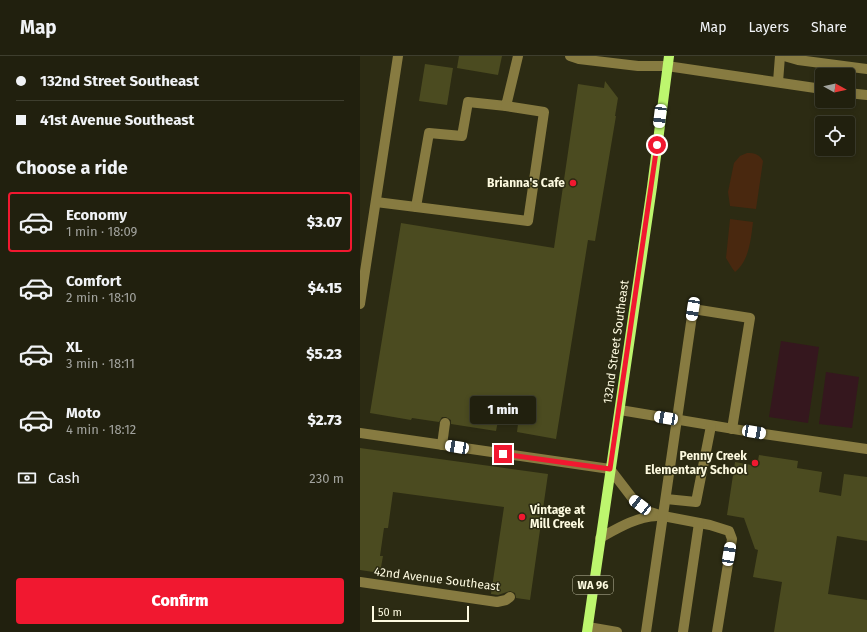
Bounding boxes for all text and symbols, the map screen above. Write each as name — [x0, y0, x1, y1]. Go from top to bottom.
text: Map — [20, 16, 57, 39]
text: Map — [700, 19, 726, 36]
text: Layers — [748, 19, 789, 36]
text: Share — [811, 19, 847, 36]
north arrow — [815, 68, 855, 108]
map controls — [815, 68, 855, 156]
text: 132nd Street Southeast — [40, 72, 199, 90]
car — [653, 103, 667, 129]
text: 41st Avenue Southeast — [40, 111, 194, 129]
button: locate — [815, 116, 855, 156]
route start — [648, 136, 666, 154]
text: Choose a ride — [16, 157, 128, 179]
place label: Brianna's Cafe — [487, 176, 565, 190]
marker: Brianna's Cafe — [568, 178, 578, 188]
icon: car — [18, 204, 54, 240]
text: Economy — [66, 206, 127, 224]
text: $3.07 — [307, 213, 342, 231]
text: 1 min · 18:09 — [66, 224, 137, 239]
icon: car — [18, 270, 54, 306]
text: Comfort — [66, 272, 122, 290]
text: $4.15 — [308, 279, 342, 297]
street label: 132nd Street Southeast — [600, 279, 632, 405]
text: 2 min · 18:10 — [66, 290, 137, 305]
car — [685, 296, 701, 322]
icon: car — [18, 336, 54, 372]
text: XL — [66, 338, 82, 356]
text: $5.23 — [306, 345, 342, 363]
text: 3 min · 18:11 — [66, 356, 135, 371]
callout: 1 min — [470, 396, 536, 424]
icon: car — [18, 402, 54, 438]
text: 1 min — [487, 402, 519, 417]
text: Moto — [66, 404, 101, 422]
car — [653, 410, 679, 426]
text: $2.73 — [307, 411, 342, 429]
text: 4 min · 18:12 — [66, 422, 136, 437]
car — [741, 424, 767, 440]
car — [444, 439, 470, 455]
route end — [494, 445, 512, 463]
place label: Penny Creek Elementary School — [645, 449, 747, 477]
marker: Penny Creek Elementary School — [750, 458, 760, 468]
icon: cash — [16, 467, 38, 489]
text: Cash — [48, 469, 80, 487]
text: 230 m — [309, 471, 344, 486]
car — [627, 493, 653, 517]
place label: Vintage at Mill Creek — [529, 503, 585, 531]
marker: Vintage at Mill Creek — [517, 512, 527, 522]
car — [721, 541, 737, 567]
street label: 42nd Avenue Southeast — [373, 564, 502, 594]
road number: WA 96 — [573, 576, 613, 594]
button: Confirm — [16, 578, 344, 624]
scale bar — [372, 604, 469, 623]
text: 50 m — [378, 606, 402, 619]

